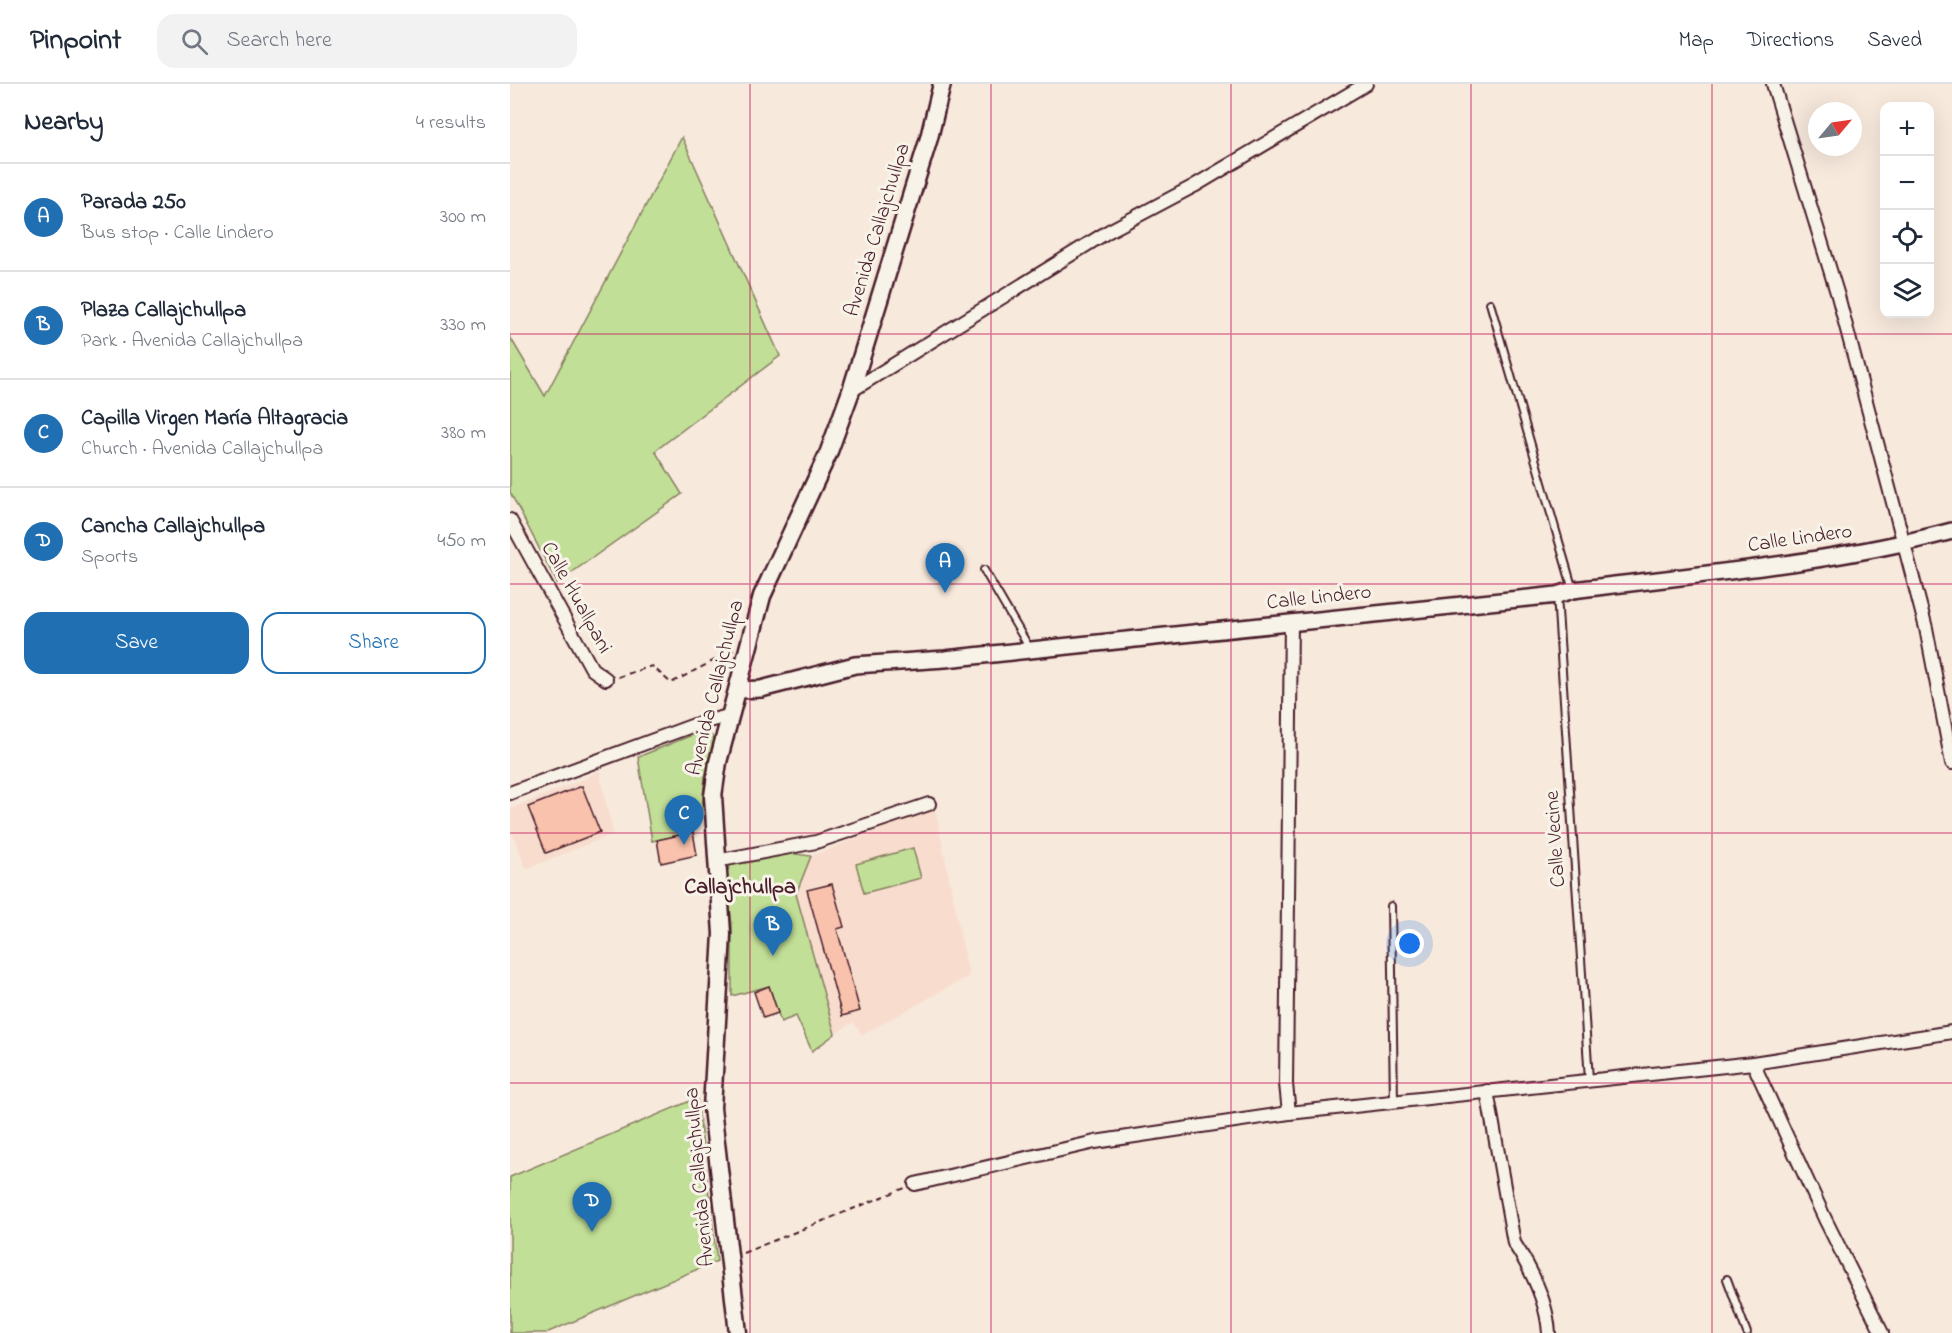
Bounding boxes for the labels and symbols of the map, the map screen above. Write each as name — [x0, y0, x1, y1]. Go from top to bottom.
north arrow — [1808, 102, 1862, 156]
street label: Avenida Callajchullpa — [837, 139, 919, 321]
street label: Calle Lindero — [1746, 517, 1854, 561]
street label: Calle Huallpani — [533, 536, 619, 660]
pin: A — [926, 544, 964, 593]
street label: Calle Lindero — [1265, 578, 1373, 618]
street label: Avenida Callajchullpa — [680, 597, 752, 779]
street label: Calle Vecine — [1538, 789, 1574, 888]
pin: C — [664, 796, 704, 845]
district label: Callajchullpa — [684, 872, 796, 904]
pin: B — [754, 906, 792, 956]
your location — [1395, 929, 1424, 958]
street label: Avenida Callajchullpa — [677, 1086, 723, 1268]
pin: D — [572, 1182, 611, 1232]

